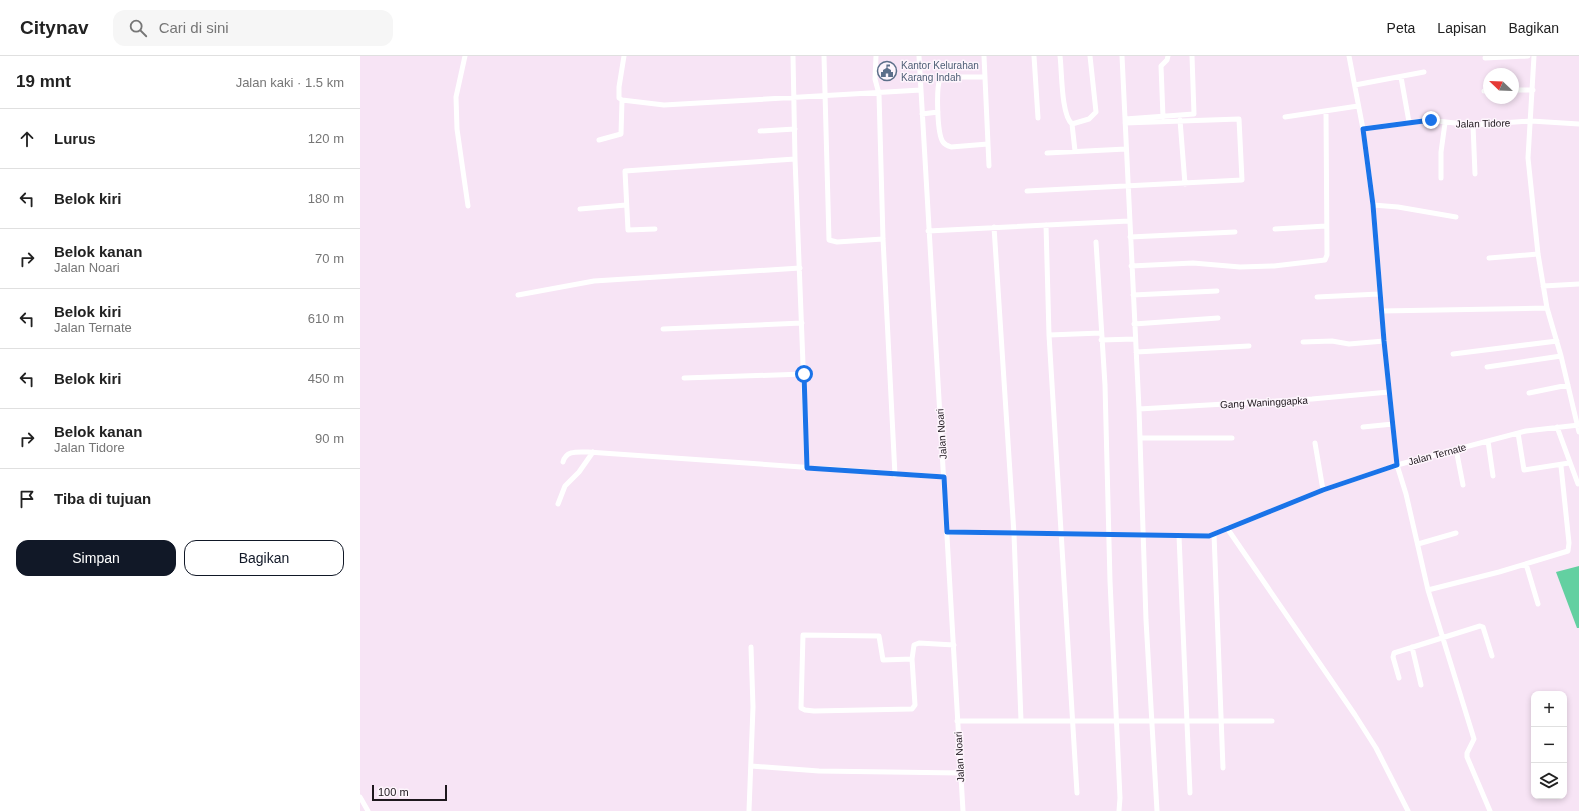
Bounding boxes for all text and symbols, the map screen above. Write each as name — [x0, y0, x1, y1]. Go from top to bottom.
search box — [113, 10, 393, 46]
text: Citynav — [20, 17, 89, 38]
icon: search — [127, 17, 149, 39]
text: Cari di sini — [159, 19, 229, 36]
text: Peta — [1387, 20, 1415, 36]
text: Lapisan — [1437, 20, 1486, 36]
text: Bagikan — [1508, 20, 1559, 36]
public building icon: Kantor Kelurahan Karang Indah — [876, 60, 898, 82]
place label: Kantor Kelurahan Karang Indah — [901, 60, 979, 83]
north arrow — [1483, 68, 1519, 104]
text: 19 mnt — [16, 72, 71, 91]
text: Jalan kaki · 1.5 km — [236, 75, 344, 90]
route end — [1422, 111, 1440, 129]
street label: Jalan Tidore — [1456, 118, 1511, 129]
icon: ahead — [16, 128, 38, 150]
text: Lurus — [54, 130, 96, 147]
text: 120 m — [308, 131, 344, 146]
icon: left — [16, 188, 38, 210]
text: Belok kiri — [54, 190, 122, 207]
text: 180 m — [308, 191, 344, 206]
text: Belok kanan — [54, 243, 142, 260]
icon: right — [16, 248, 38, 270]
text: 70 m — [315, 251, 344, 266]
text: Jalan Noari — [54, 260, 120, 275]
text: Belok kiri — [54, 303, 122, 320]
icon: left — [16, 308, 38, 330]
text: 610 m — [308, 311, 344, 326]
text: Jalan Ternate — [54, 320, 132, 335]
route start — [795, 365, 813, 383]
icon: left — [16, 368, 38, 390]
text: Belok kiri — [54, 370, 122, 387]
text: 450 m — [308, 371, 344, 386]
street label: Gang Waninggapka — [1220, 395, 1309, 410]
street label: Jalan Noari — [934, 408, 949, 460]
text: Belok kanan — [54, 423, 142, 440]
icon: right — [16, 428, 38, 450]
text: 90 m — [315, 431, 344, 446]
text: Jalan Tidore — [54, 440, 125, 455]
street label: Jalan Ternate — [1407, 441, 1468, 468]
icon: arrive — [16, 488, 38, 510]
text: Tiba di tujuan — [54, 490, 151, 507]
button: Simpan — [16, 540, 176, 576]
button: Bagikan — [184, 540, 344, 576]
map controls — [1531, 691, 1567, 799]
button: + — [1531, 691, 1567, 727]
button: − — [1531, 727, 1567, 763]
street label: Jalan Noari — [953, 731, 966, 783]
button: layers — [1531, 763, 1567, 799]
scale bar — [372, 783, 447, 802]
text: 100 m — [378, 786, 409, 798]

